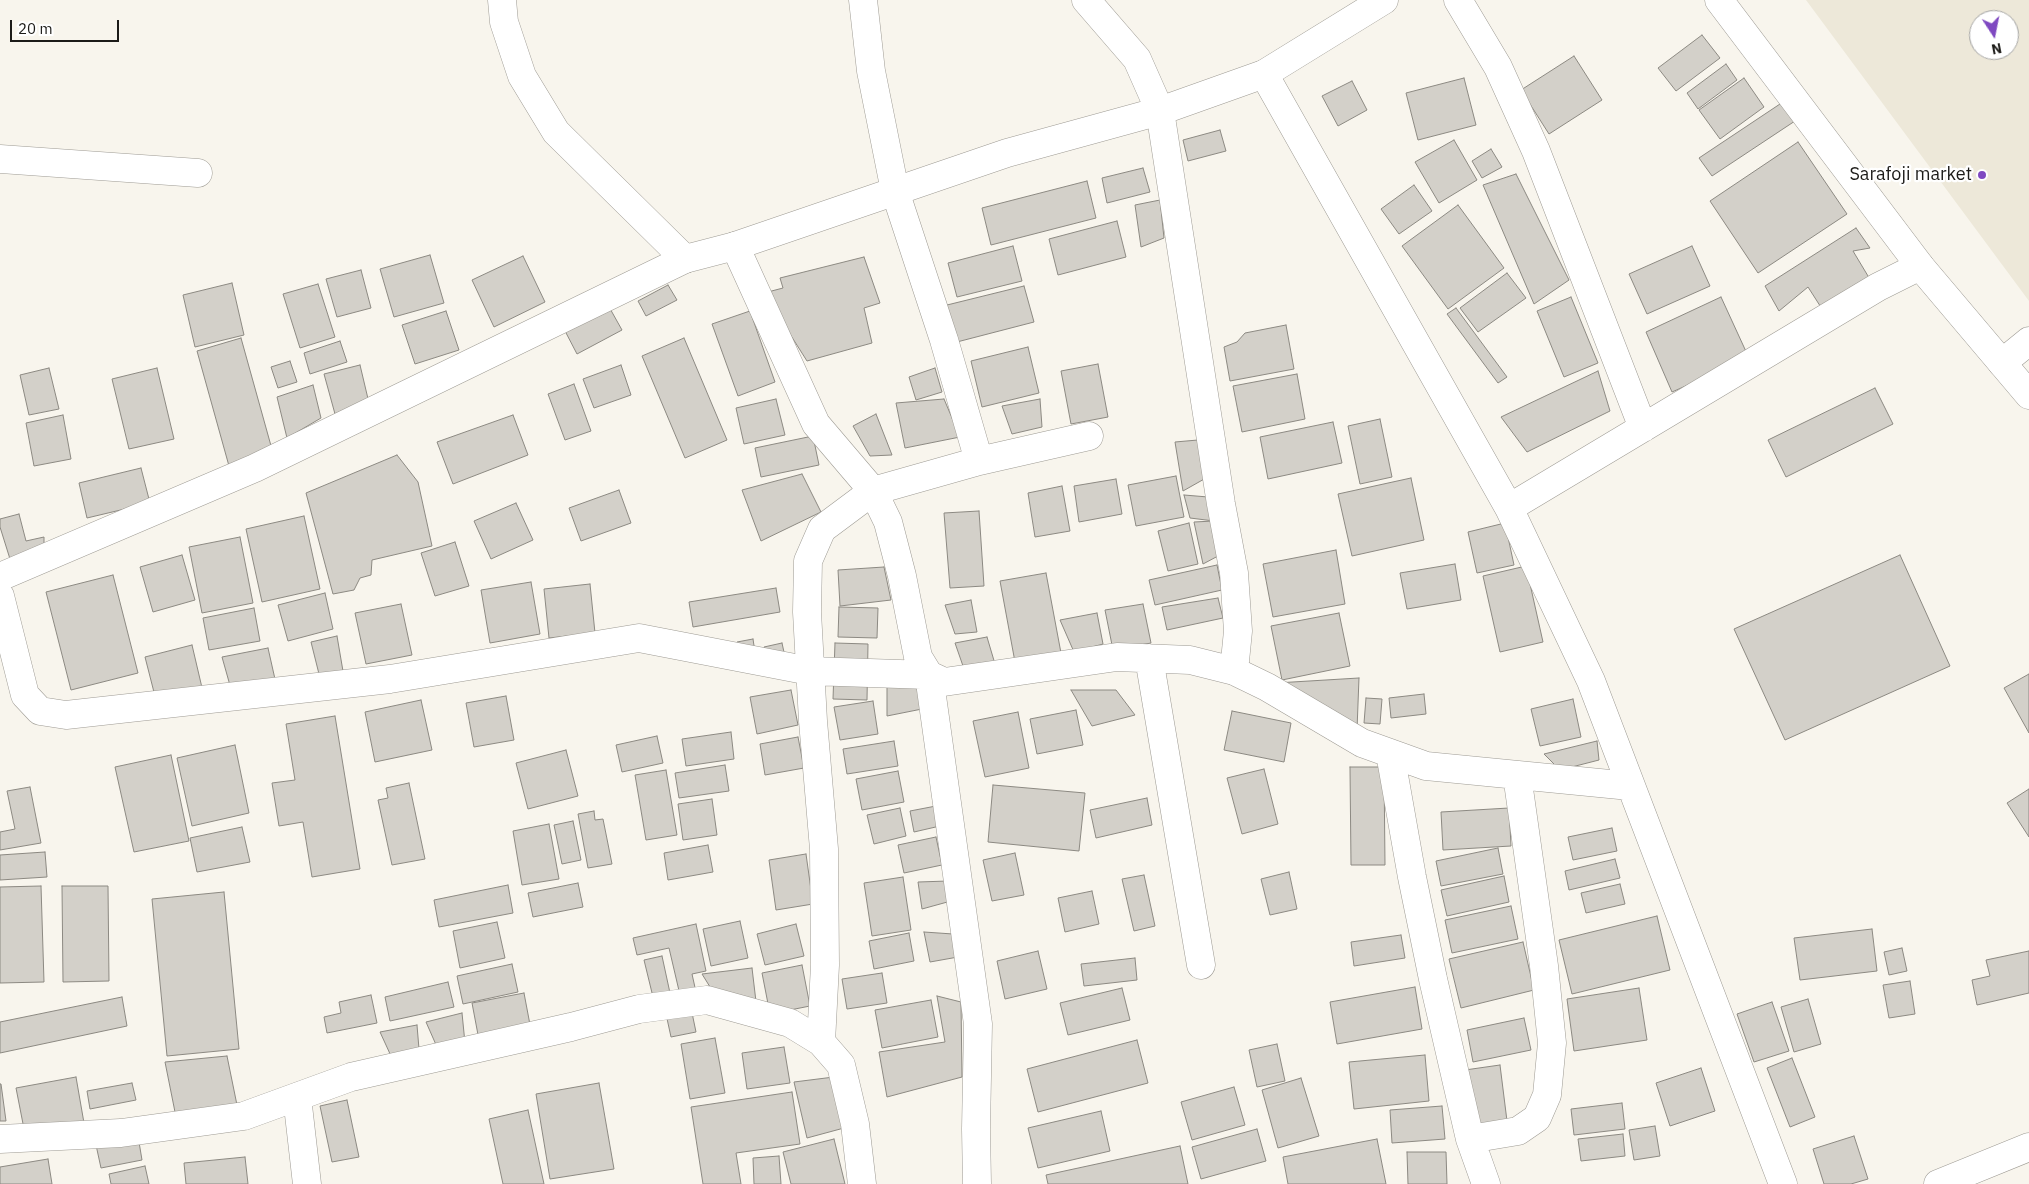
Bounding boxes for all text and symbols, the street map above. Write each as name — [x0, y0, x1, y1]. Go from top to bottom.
scale bar — [12, 10, 121, 42]
north arrow — [1969, 10, 2019, 60]
text: 20 m — [18, 19, 53, 38]
text: N — [1990, 39, 2003, 59]
place label: Sarafoji market — [1849, 164, 1972, 186]
marker: Sarafoji market — [1976, 169, 1988, 181]

